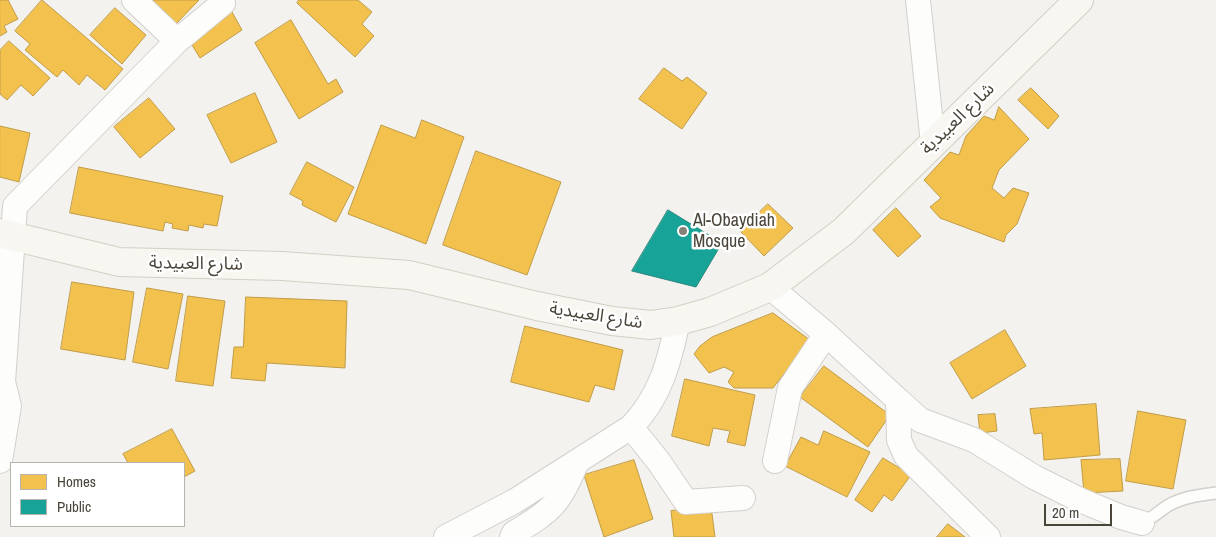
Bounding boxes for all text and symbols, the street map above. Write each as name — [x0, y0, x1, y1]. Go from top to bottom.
street label: شارع العبيدية — [917, 79, 999, 159]
place label: Al-Obaydiah Mosque — [693, 210, 775, 252]
marker: Al-Obaydiah Mosque — [677, 225, 689, 237]
street label: شارع العبيدية — [149, 252, 243, 276]
street label: شارع العبيدية — [548, 298, 644, 334]
legend — [10, 462, 185, 527]
text: Homes — [57, 471, 96, 492]
scale bar — [1046, 494, 1114, 526]
text: Public — [57, 496, 91, 517]
text: 20 m — [1052, 502, 1079, 523]

